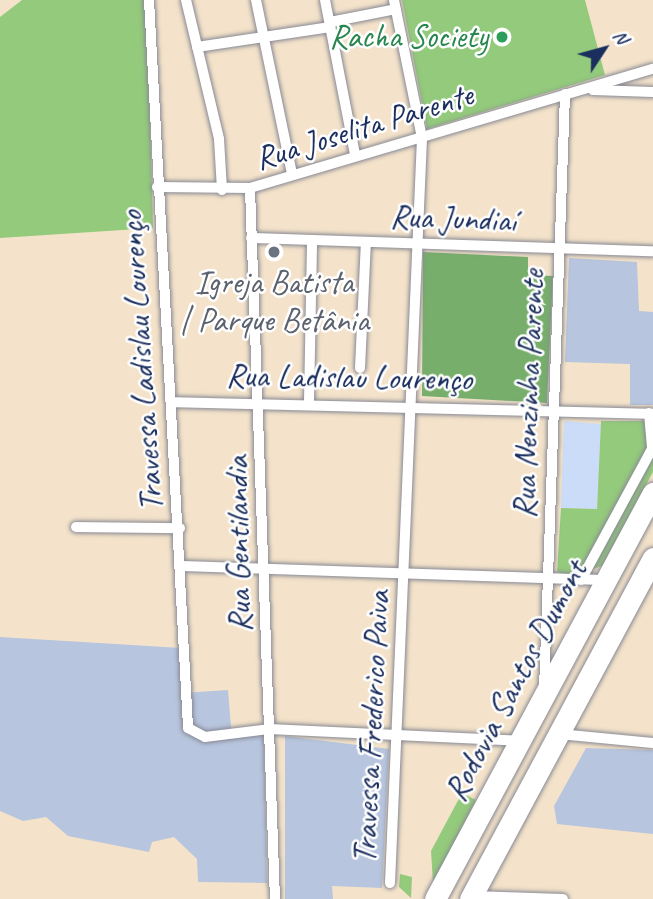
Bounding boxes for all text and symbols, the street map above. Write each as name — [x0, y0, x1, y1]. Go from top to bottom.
north arrow — [569, 14, 639, 84]
place label: Racha Society — [330, 17, 488, 57]
text: N — [608, 25, 634, 48]
marker: Racha Society — [494, 29, 510, 45]
street label: Rua Joselita Parente — [250, 75, 478, 179]
street label: Rua Jundiaí — [390, 197, 516, 241]
street label: Travessa Ladislau Lourenço — [112, 209, 172, 513]
marker: Igreja Batista | Parque Betânia — [266, 244, 282, 260]
place label: Igreja Batista | Parque Betânia — [179, 263, 369, 341]
street label: Rua Nenzinha Parente — [505, 268, 553, 520]
street label: Rua Ladislau Lourenço — [225, 356, 473, 400]
street label: Rua Gentilandia — [218, 456, 260, 632]
street label: Rodovia Santos Dumont — [436, 554, 596, 808]
street label: Travessa Frederico Paiva — [345, 589, 399, 865]

